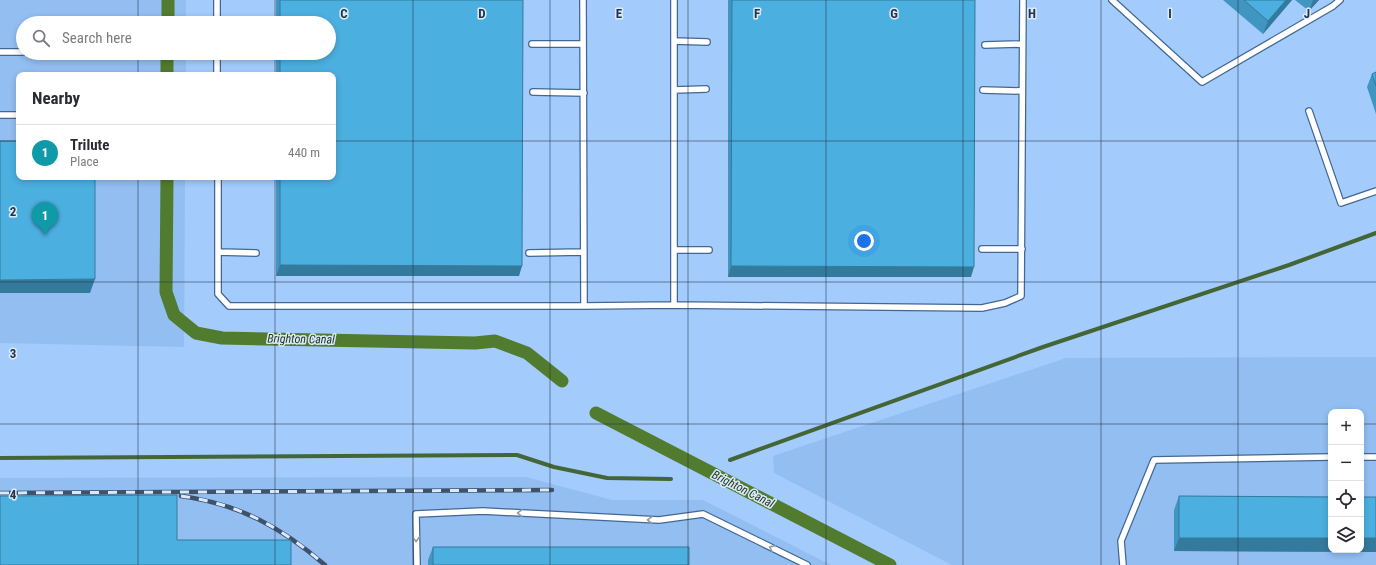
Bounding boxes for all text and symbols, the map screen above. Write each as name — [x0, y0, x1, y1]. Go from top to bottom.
text: C — [340, 6, 348, 21]
text: D — [478, 6, 486, 21]
text: E — [616, 6, 623, 21]
text: F — [754, 6, 760, 21]
text: G — [890, 6, 898, 21]
text: H — [1028, 6, 1036, 21]
text: I — [1168, 6, 1172, 21]
text: J — [1304, 6, 1310, 21]
search box — [16, 16, 336, 60]
icon: search — [30, 27, 52, 49]
text: Search here — [62, 29, 132, 47]
text: Nearby — [32, 88, 80, 108]
text: Trilute — [70, 136, 109, 154]
text: 1 — [42, 145, 48, 160]
text: 440 m — [288, 145, 320, 160]
text: Place — [70, 154, 99, 169]
pin: 1 — [32, 202, 58, 235]
text: 2 — [10, 204, 17, 219]
your location — [854, 231, 874, 251]
water label: Brighton Canal — [267, 331, 335, 347]
text: 3 — [10, 346, 16, 361]
map controls — [1328, 409, 1364, 553]
button: + — [1328, 409, 1364, 445]
button: − — [1328, 445, 1364, 481]
water label: Brighton Canal — [710, 467, 777, 511]
button: locate — [1328, 481, 1364, 517]
text: 4 — [10, 487, 17, 502]
one-way arrow — [517, 508, 523, 517]
one-way arrow — [647, 515, 653, 524]
button: layers — [1328, 517, 1364, 553]
one-way arrow — [412, 536, 421, 542]
one-way arrow — [768, 545, 776, 553]

